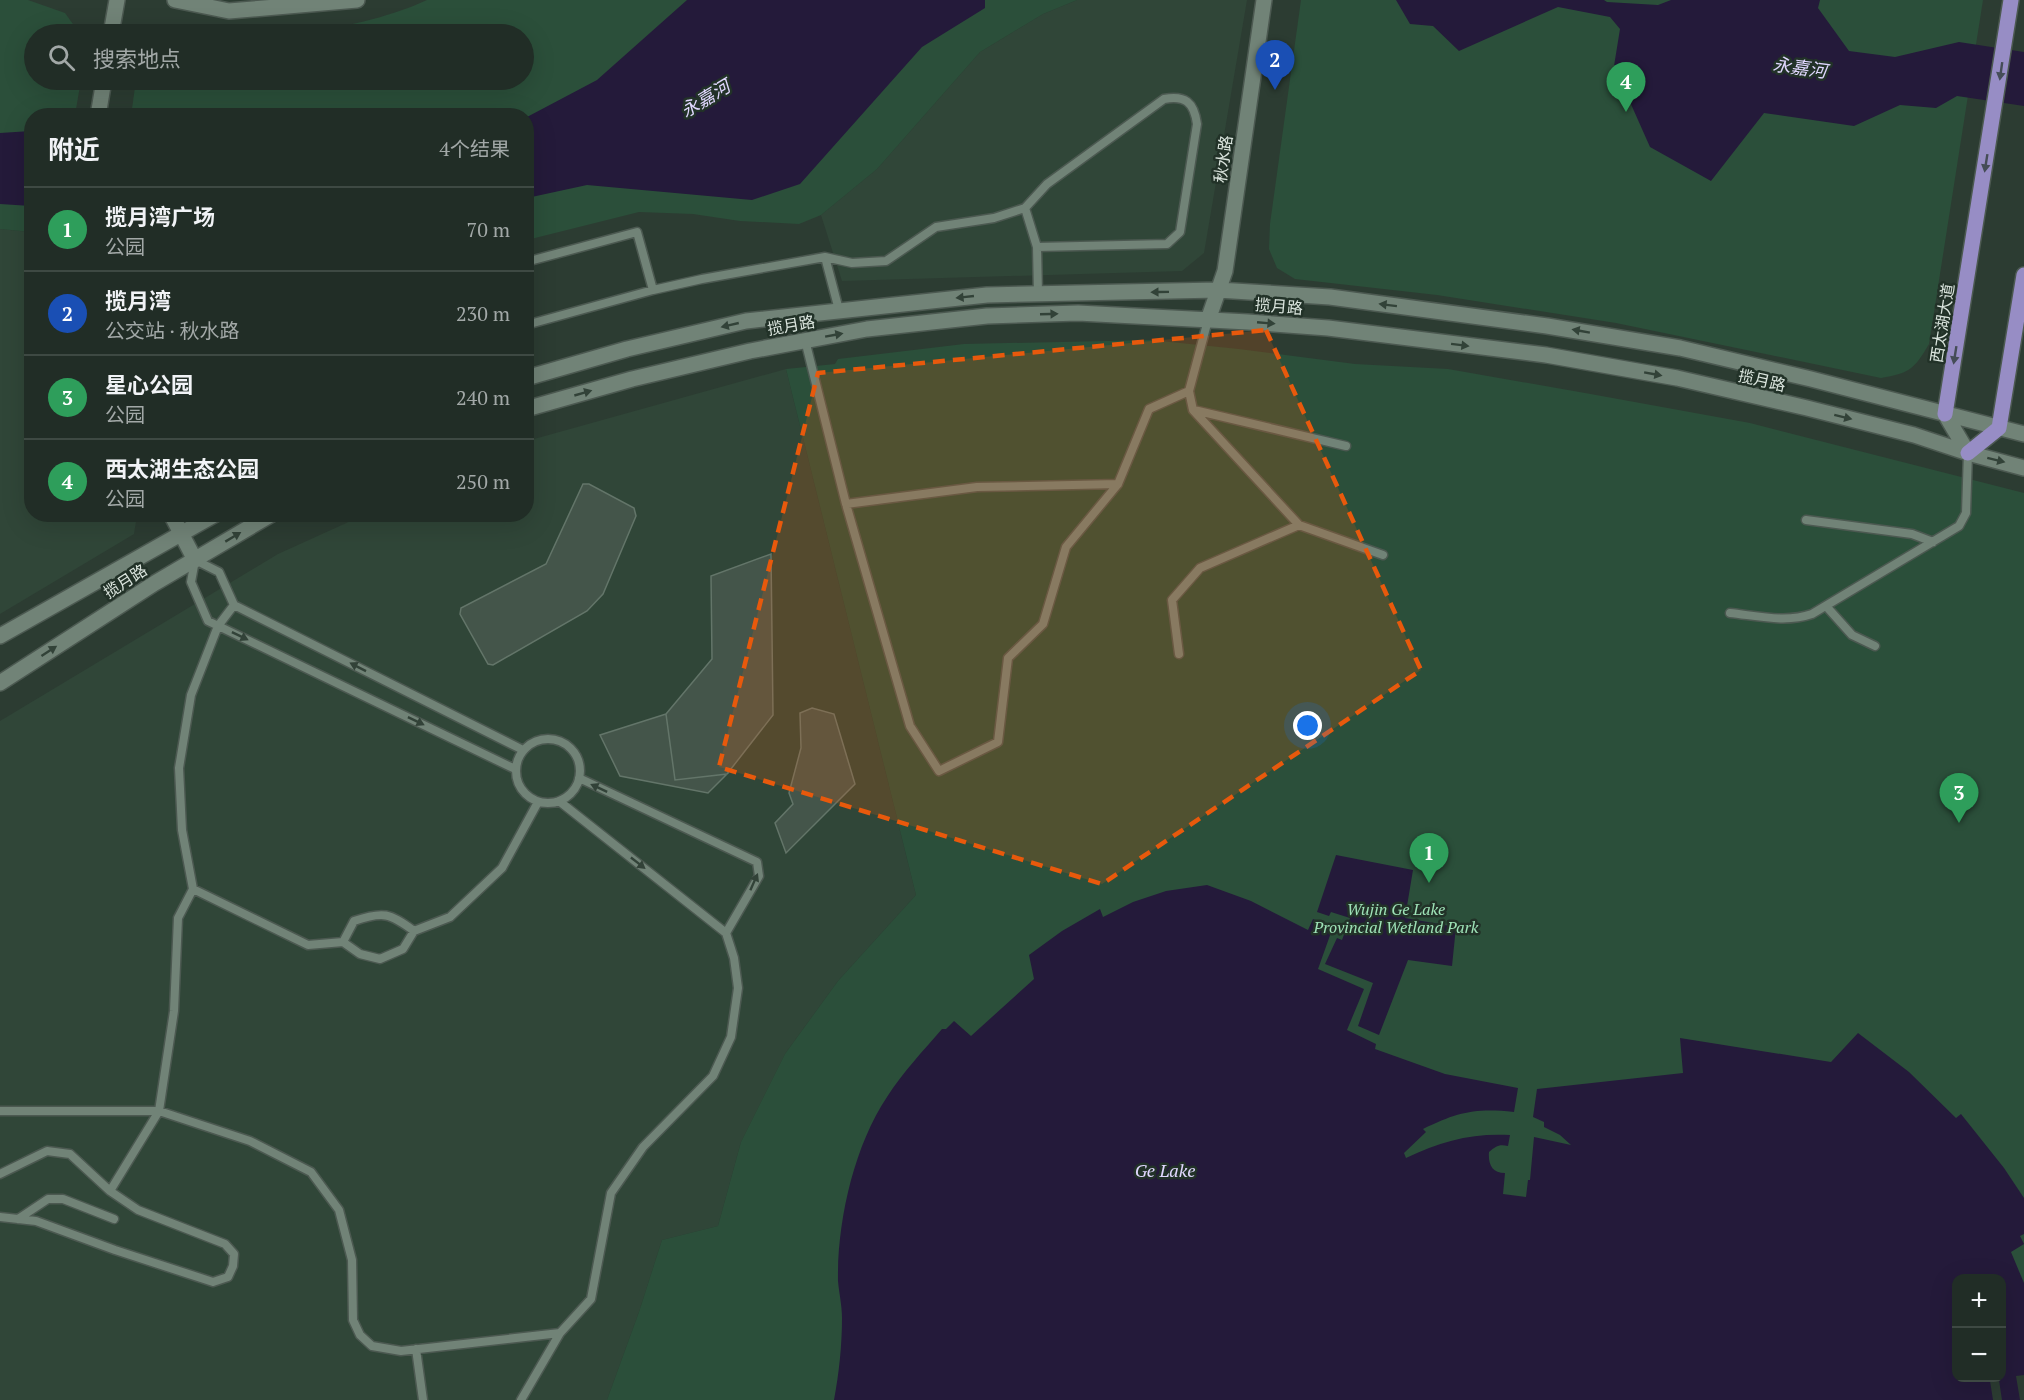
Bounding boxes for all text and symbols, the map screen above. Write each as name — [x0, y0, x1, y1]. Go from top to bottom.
search box — [24, 24, 534, 90]
pin: 2 — [1256, 40, 1294, 90]
icon: search — [45, 41, 78, 74]
text: 搜索地点 — [93, 44, 181, 73]
water label: 永嘉河 — [1772, 51, 1831, 83]
one-way arrow — [1996, 62, 2005, 81]
pin: 4 — [1606, 63, 1646, 112]
water label: 永嘉河 — [676, 72, 737, 122]
text: 附近 — [48, 132, 100, 166]
street label: 秋水路 — [1209, 134, 1237, 184]
text: 4个结果 — [439, 135, 510, 162]
one-way arrow — [1982, 154, 1991, 173]
text: 揽月湾广场 — [105, 202, 215, 231]
text: 1 — [62, 216, 73, 243]
text: 70 m — [467, 216, 510, 243]
text: 公园 — [105, 233, 145, 260]
street label: 西太湖大道 — [1925, 282, 1959, 364]
text: 揽月湾 — [105, 286, 171, 315]
one-way arrow — [1150, 287, 1169, 297]
one-way arrow — [955, 292, 974, 302]
street label: 揽月路 — [1254, 293, 1304, 319]
text: 2 — [62, 300, 73, 327]
text: 230 m — [456, 300, 510, 327]
one-way arrow — [1379, 300, 1398, 309]
one-way arrow — [1039, 309, 1058, 318]
street label: 揽月路 — [765, 310, 817, 340]
text: 公交站 · 秋水路 — [105, 317, 240, 344]
one-way arrow — [1257, 318, 1276, 328]
one-way arrow — [720, 321, 739, 330]
one-way arrow — [1572, 327, 1591, 336]
one-way arrow — [825, 330, 844, 339]
one-way arrow — [1451, 340, 1470, 349]
one-way arrow — [1950, 346, 1959, 365]
street label: 揽月路 — [1736, 364, 1788, 396]
text: 星心公园 — [105, 370, 193, 399]
one-way arrow — [1644, 370, 1663, 379]
text: 3 — [62, 384, 73, 411]
text: 240 m — [456, 384, 510, 411]
one-way arrow — [574, 388, 592, 397]
text: 公园 — [105, 401, 145, 428]
one-way arrow — [1834, 413, 1852, 423]
text: 西太湖生态公园 — [105, 454, 259, 483]
one-way arrow — [1987, 456, 2005, 466]
text: 4 — [62, 468, 73, 495]
text: 250 m — [456, 468, 510, 495]
text: 公园 — [105, 485, 145, 512]
one-way arrow — [224, 532, 241, 542]
street label: 揽月路 — [99, 559, 151, 603]
one-way arrow — [231, 632, 248, 641]
one-way arrow — [41, 646, 57, 657]
one-way arrow — [349, 663, 366, 672]
your location — [1293, 711, 1322, 740]
one-way arrow — [407, 717, 424, 726]
pin: 3 — [1940, 774, 1978, 823]
one-way arrow — [591, 783, 608, 792]
pin: 1 — [1410, 834, 1448, 883]
one-way arrow — [630, 857, 645, 869]
one-way arrow — [749, 873, 759, 891]
park label: Wujin Ge Lake Provincial Wetland Park — [1313, 898, 1479, 938]
water label: Ge Lake — [1135, 1158, 1195, 1182]
map controls — [1952, 1274, 2006, 1382]
button: + — [1952, 1274, 2006, 1328]
button: − — [1952, 1328, 2006, 1382]

